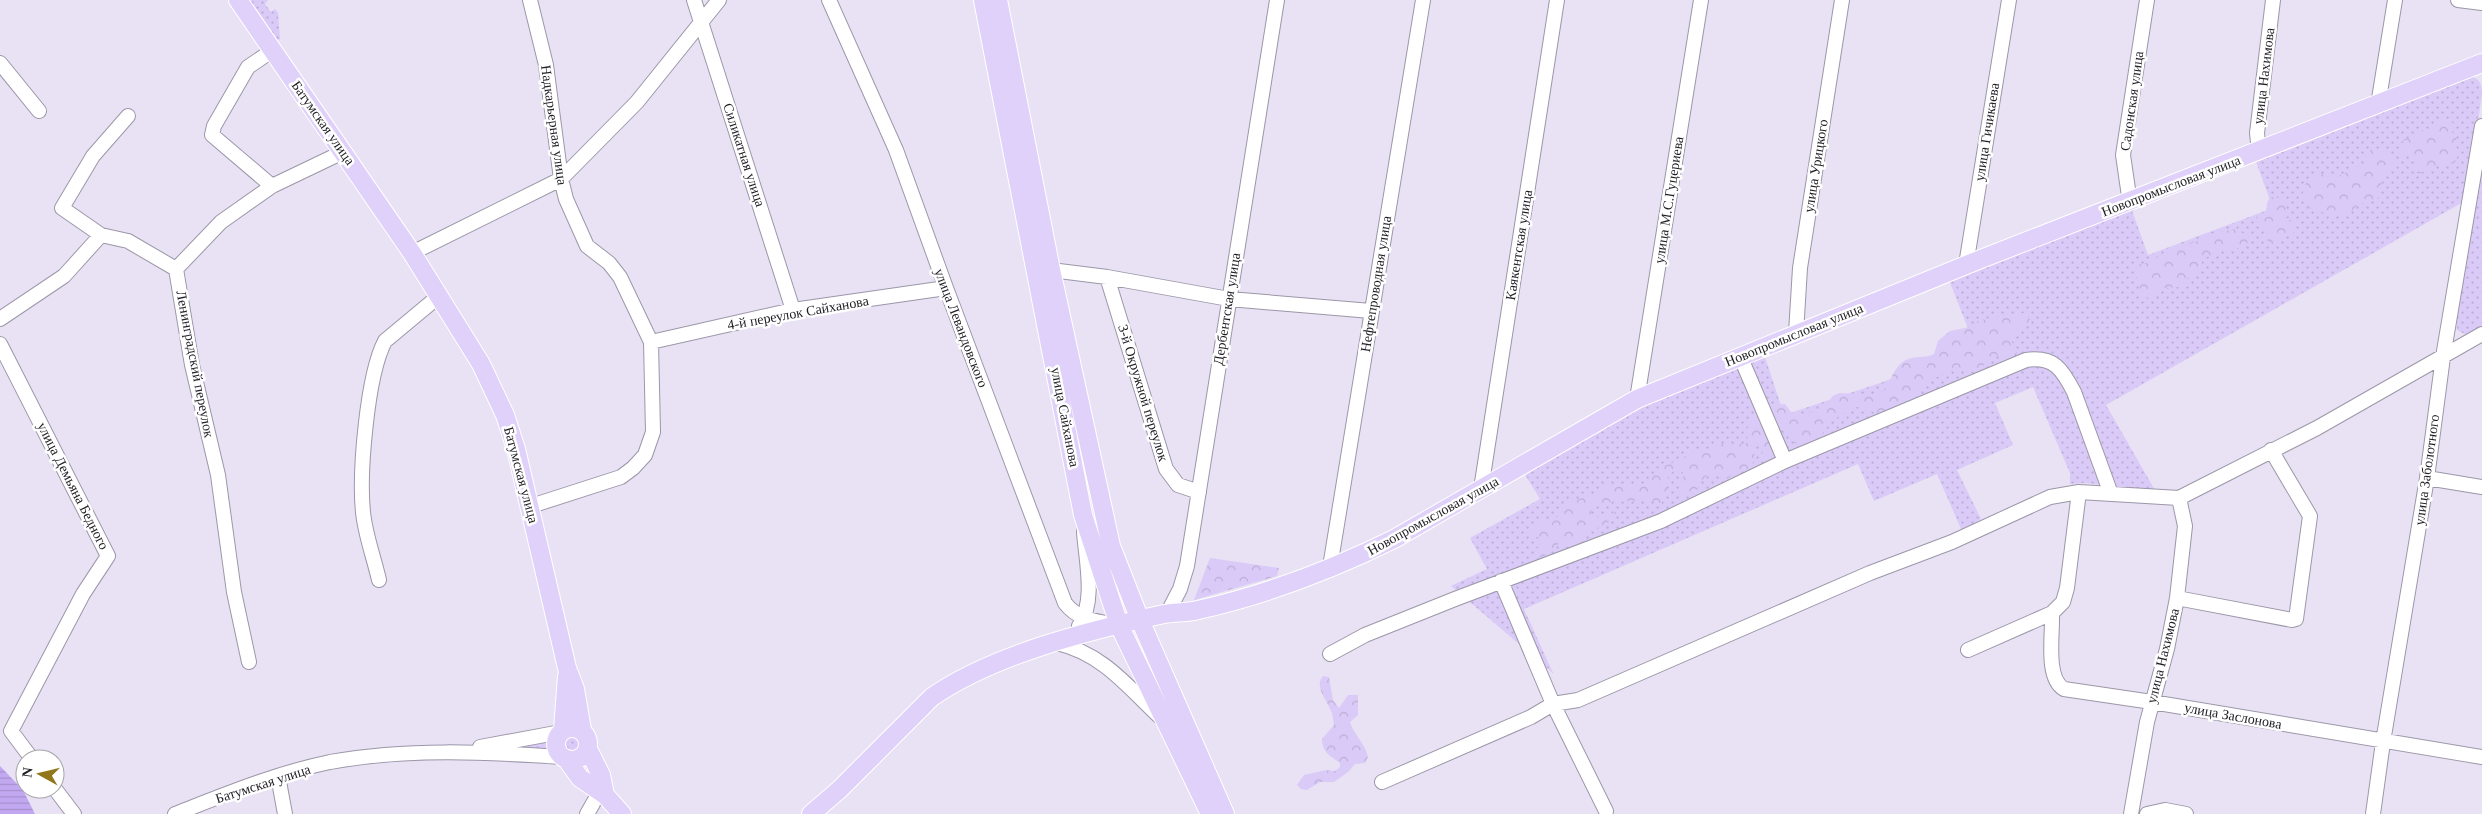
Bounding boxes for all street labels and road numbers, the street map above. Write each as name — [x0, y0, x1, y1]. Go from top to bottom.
street label: улица Нахимова — [2251, 26, 2277, 125]
street label: Садонская улица — [2118, 49, 2147, 152]
street label: Надкарьерная улица — [538, 64, 570, 187]
street label: Батумская улица — [288, 78, 358, 169]
street label: улица Гичикаева — [1972, 81, 2002, 182]
street label: Силикатная улица — [720, 101, 768, 209]
street label: улица Урицкого — [1801, 118, 1831, 214]
street label: улица М.С.Гуцериева — [1652, 135, 1687, 265]
street label: Новопромысловая улица — [2099, 152, 2243, 219]
street label: Каякентская улица — [1503, 188, 1535, 301]
street label: Нефтепроводная улица — [1358, 214, 1394, 353]
street label: Дербентская улица — [1211, 251, 1243, 366]
street label: улица Левандовского — [931, 266, 991, 390]
street label: Ленинградский переулок — [173, 289, 217, 439]
street label: 4-й переулок Сайханова — [726, 293, 871, 333]
street label: Новопромысловая улица — [1723, 300, 1866, 370]
street label: 3-й Окружной переулок — [1115, 323, 1171, 463]
street label: улица Сайханова — [1048, 366, 1082, 469]
street label: улица Заболотного — [2412, 413, 2442, 527]
street label: улица Демьяна Бедного — [34, 420, 112, 552]
street label: Батумская улица — [501, 425, 541, 526]
street label: Новопромысловая улица — [1365, 473, 1502, 558]
street label: улица Нахимова — [2144, 606, 2182, 705]
street label: улица Заслонова — [2183, 700, 2284, 732]
street label: Батумская улица — [214, 761, 313, 806]

